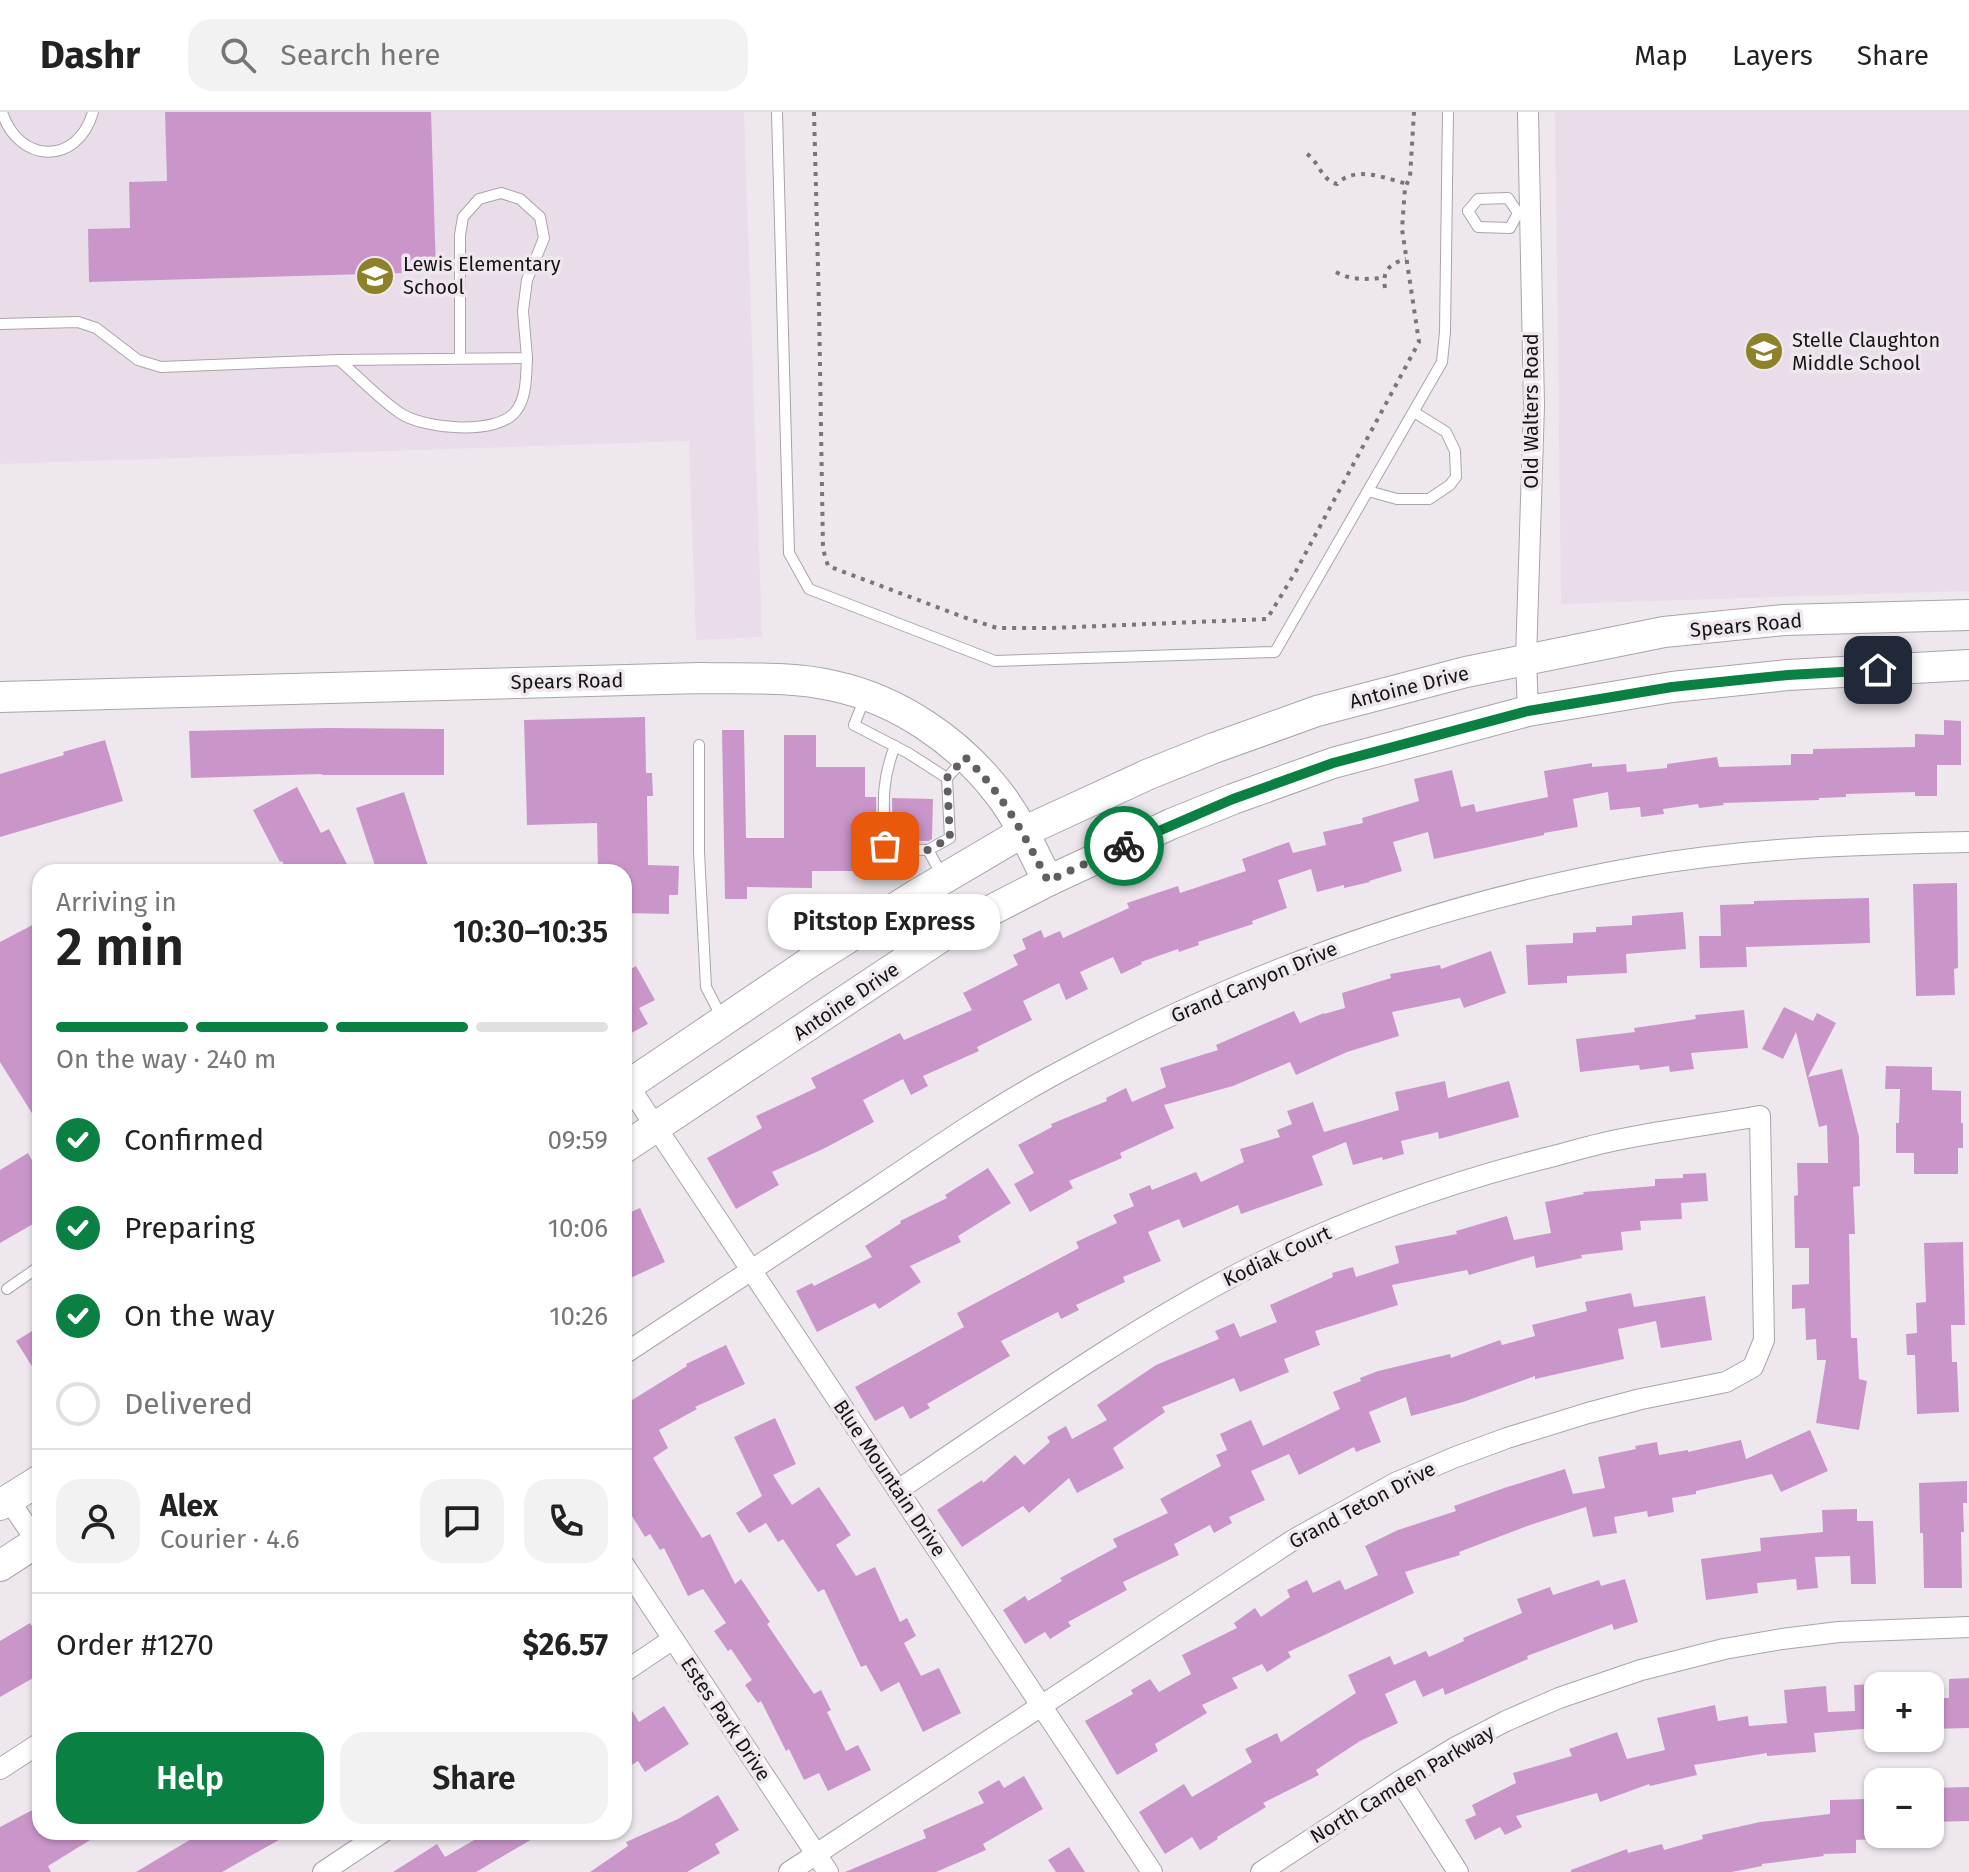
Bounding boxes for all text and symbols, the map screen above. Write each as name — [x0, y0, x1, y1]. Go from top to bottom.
search box — [188, 19, 748, 91]
text: Dashr — [40, 32, 140, 78]
icon: search — [216, 33, 260, 77]
text: Search here — [280, 37, 441, 73]
text: Map — [1634, 39, 1688, 72]
text: Layers — [1732, 39, 1813, 72]
text: Share — [1857, 39, 1929, 72]
place label: Lewis Elementary School — [403, 252, 561, 299]
school or university icon: Lewis Elementary School — [354, 255, 396, 297]
place label: Stelle Claughton Middle School — [1792, 328, 1940, 375]
school or university icon: Stelle Claughton Middle School — [1743, 330, 1785, 372]
street label: Old Walters Road — [1519, 333, 1543, 489]
street label: Spears Road — [1689, 608, 1803, 642]
pin — [1844, 636, 1912, 704]
icon: home — [1856, 648, 1900, 692]
street label: Antoine Drive — [1347, 661, 1471, 713]
street label: Spears Road — [511, 668, 623, 694]
courier — [1084, 806, 1164, 886]
pin — [851, 812, 919, 880]
icon: bag — [863, 824, 907, 868]
icon: bike — [1102, 824, 1146, 868]
text: Arriving in — [56, 887, 177, 918]
callout: Pitstop Express — [769, 894, 1001, 950]
text: Pitstop Express — [793, 906, 975, 937]
text: 10:30–10:35 — [453, 914, 608, 950]
text: 2 min — [56, 916, 184, 979]
street label: Grand Canyon Drive — [1167, 936, 1341, 1028]
street label: Antoine Drive — [789, 957, 903, 1045]
text: On the way · 240 m — [56, 1044, 276, 1075]
icon: check — [56, 1118, 100, 1162]
text: Confirmed — [124, 1122, 264, 1158]
text: 09:59 — [547, 1125, 608, 1156]
icon: check — [56, 1206, 100, 1250]
text: Preparing — [124, 1210, 255, 1246]
text: 10:06 — [548, 1213, 608, 1244]
street label: Kodiak Court — [1219, 1220, 1335, 1291]
icon: check — [56, 1294, 100, 1338]
text: On the way — [124, 1298, 275, 1334]
text: 10:26 — [549, 1301, 608, 1332]
text: Delivered — [124, 1386, 253, 1422]
street label: Blue Mountain Drive — [829, 1395, 951, 1561]
street label: Grand Teton Drive — [1285, 1456, 1439, 1554]
button: person — [56, 1479, 140, 1563]
button: chat — [420, 1479, 504, 1563]
button: phone — [524, 1479, 608, 1563]
text: Alex — [160, 1488, 218, 1524]
text: Courier · 4.6 — [160, 1524, 300, 1555]
text: Order #1270 — [56, 1627, 214, 1663]
text: $26.57 — [523, 1627, 608, 1663]
street label: Estes Park Drive — [676, 1653, 776, 1785]
map controls — [1864, 1672, 1944, 1848]
button: + — [1864, 1672, 1944, 1752]
street label: North Camden Parkway — [1306, 1720, 1498, 1848]
button: Help — [56, 1732, 324, 1824]
button: Share — [340, 1732, 608, 1824]
button: − — [1864, 1768, 1944, 1848]

